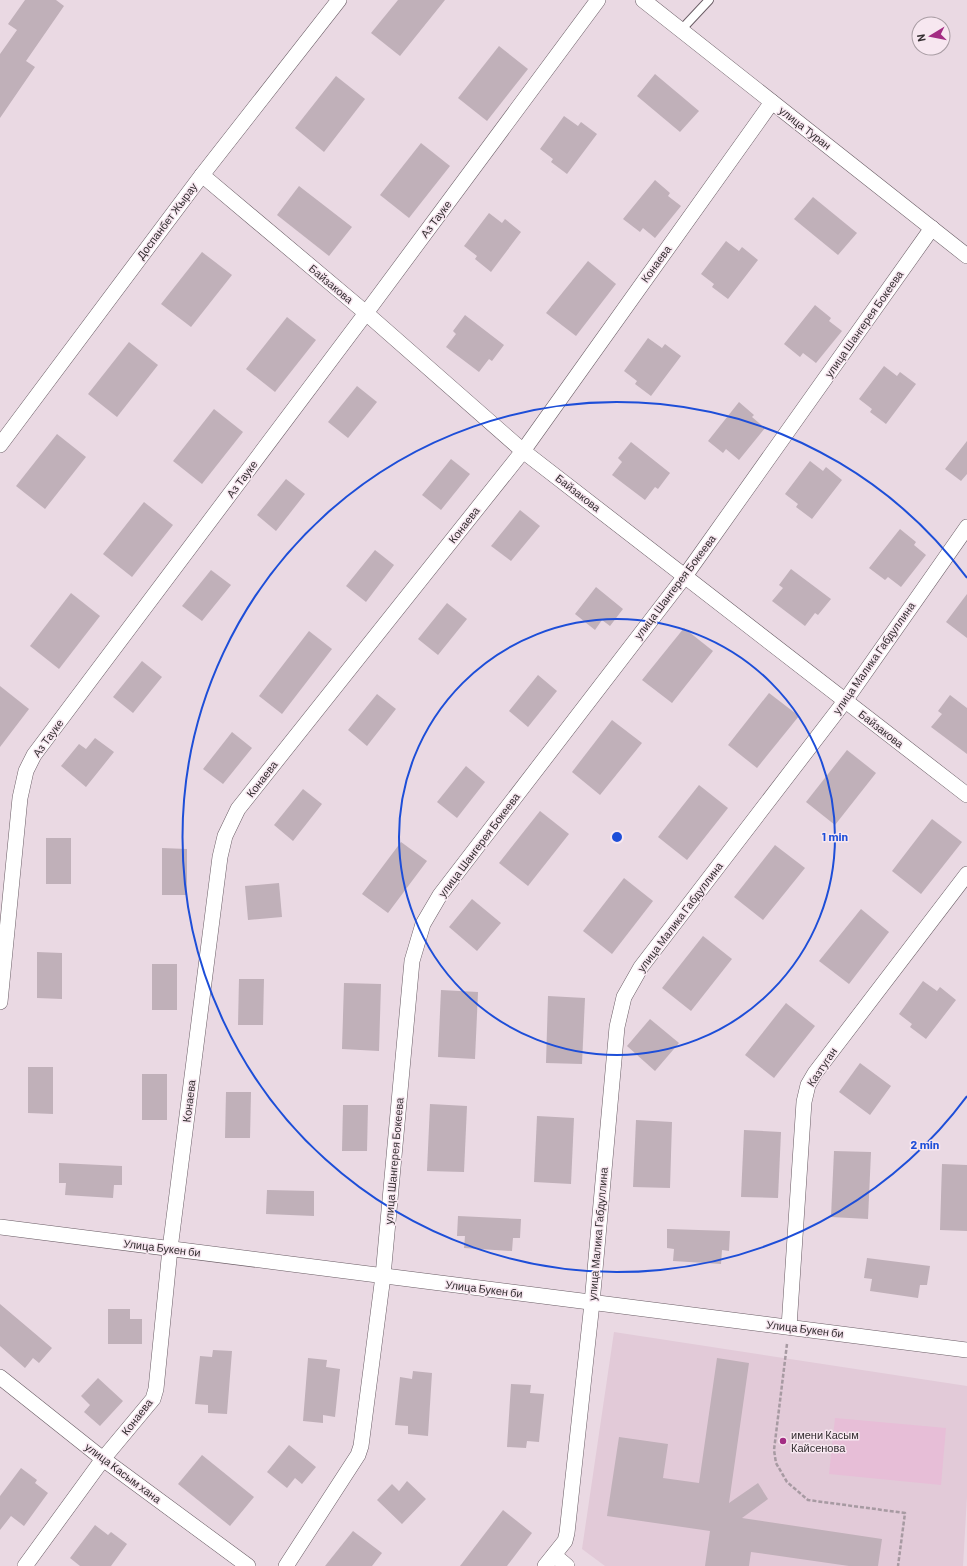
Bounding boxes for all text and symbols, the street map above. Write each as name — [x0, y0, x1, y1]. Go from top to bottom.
north arrow — [911, 16, 951, 56]
text: N — [914, 33, 928, 43]
street label: улица Туран — [777, 103, 834, 152]
street label: Доспанбет Жырау — [134, 180, 200, 261]
street label: Аз Тауке — [417, 197, 454, 240]
street label: Конаева — [638, 242, 674, 285]
street label: Байзакова — [307, 261, 357, 306]
street label: улица Шангерея Бокеева — [822, 267, 906, 380]
street label: Аз Тауке — [223, 457, 260, 500]
street label: Байзакова — [553, 471, 604, 515]
street label: Конаева — [445, 503, 482, 546]
street label: улица Шангерея Бокеева — [631, 531, 719, 641]
street label: улица Малика Габдуллина — [830, 598, 918, 716]
street label: Байзакова — [856, 707, 907, 751]
street label: Аз Тауке — [30, 716, 66, 759]
street label: Конаева — [243, 757, 280, 800]
street label: улица Шангерея Бокеева — [435, 789, 523, 899]
text: 1 min — [822, 829, 848, 843]
centre of rings — [610, 830, 624, 844]
street label: улица Малика Габдуллина — [634, 859, 726, 974]
street label: Казтуган — [804, 1045, 839, 1089]
street label: Конаева — [179, 1078, 198, 1123]
street label: улица Шангерея Бокеева — [381, 1096, 406, 1225]
text: 2 min — [911, 1137, 939, 1151]
street label: улица Малика Габдуллина — [585, 1166, 610, 1301]
street label: Улица Букен би — [123, 1236, 201, 1259]
street label: Улица Букен би — [445, 1277, 523, 1300]
street label: Улица Букен би — [766, 1317, 844, 1340]
street label: Конаева — [118, 1395, 155, 1438]
place label: имени Касым Кайсенова — [791, 1428, 859, 1454]
marker: имени Касым Кайсенова — [778, 1436, 788, 1446]
street label: улица Касым хана — [83, 1440, 165, 1506]

